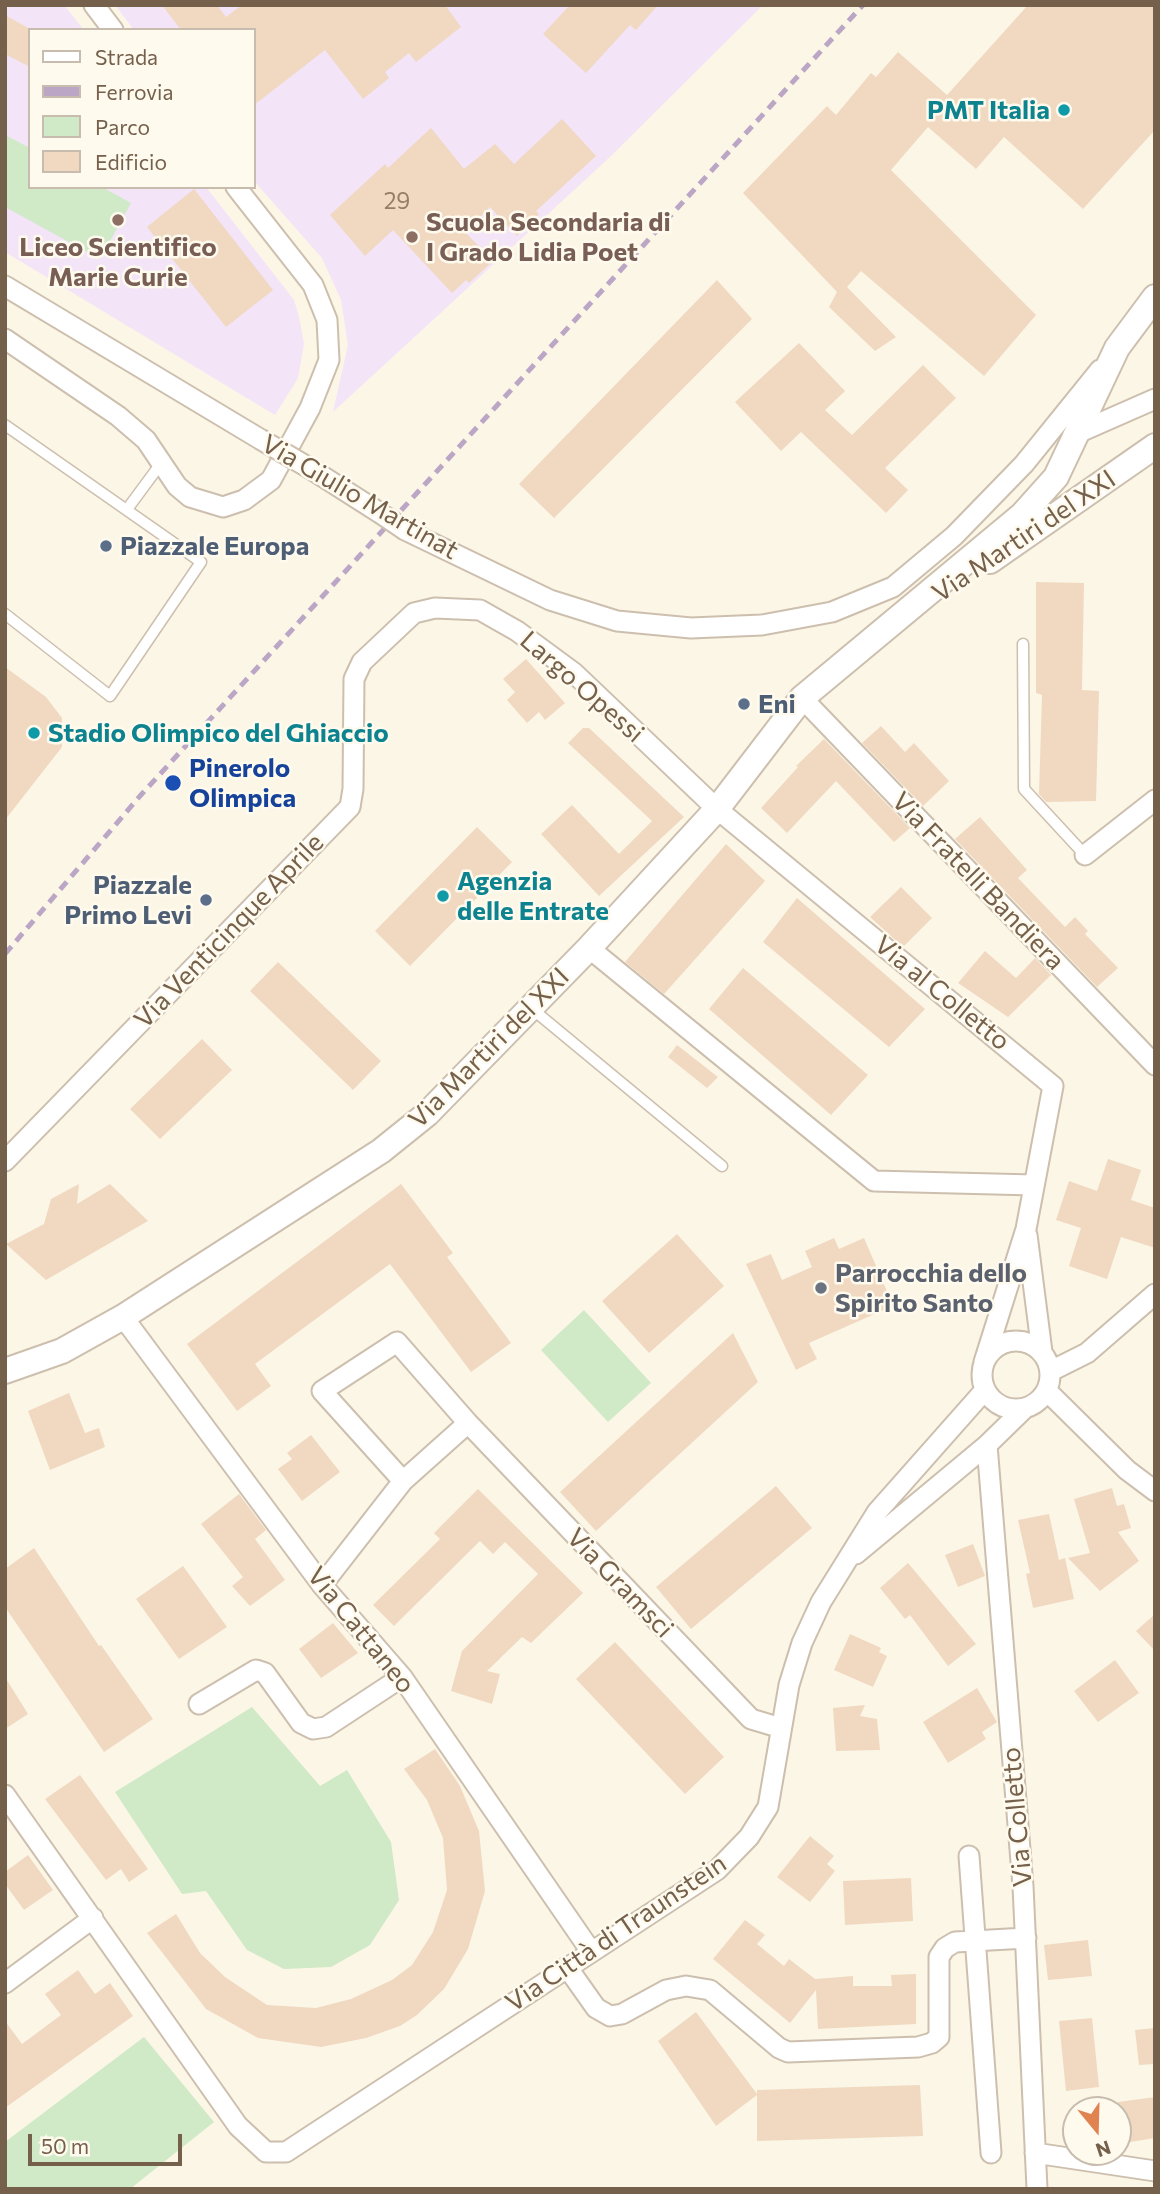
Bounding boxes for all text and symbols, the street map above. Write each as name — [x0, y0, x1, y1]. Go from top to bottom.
legend — [28, 28, 256, 189]
text: Strada — [95, 44, 158, 69]
text: Ferrovia — [95, 79, 173, 104]
place label: PMT Italia — [927, 94, 1050, 126]
marker: PMT Italia — [1056, 102, 1072, 118]
text: Parco — [95, 114, 150, 139]
text: Edificio — [95, 149, 167, 174]
house number: 29 — [384, 187, 410, 215]
place label: Scuola Secondaria di I Grado Lidia Poet — [426, 206, 671, 268]
marker: Liceo Scientifico Marie Curie — [110, 212, 126, 228]
marker: Scuola Secondaria di I Grado Lidia Poet — [404, 229, 420, 245]
place label: Liceo Scientifico Marie Curie — [19, 231, 217, 292]
street label: Via Giulio Martinat — [256, 428, 464, 566]
street label: Via Martiri del XXI — [927, 463, 1121, 609]
place label: Piazzale Europa — [120, 530, 309, 562]
marker: Piazzale Europa — [98, 538, 114, 554]
street label: Largo Opessi — [514, 625, 650, 749]
place label: Eni — [758, 688, 796, 720]
marker: Eni — [736, 696, 752, 712]
place label: Stadio Olimpico del Ghiaccio — [48, 717, 389, 749]
marker: Stadio Olimpico del Ghiaccio — [26, 725, 42, 741]
place label: Pinerolo Olimpica — [189, 752, 296, 814]
marker: Pinerolo Olimpica — [163, 773, 183, 793]
street label: Via Fratelli Bandiera — [885, 786, 1071, 976]
street label: Via Venticinque Aprile — [128, 827, 330, 1035]
place label: Agenzia delle Entrate — [457, 865, 609, 926]
place label: Piazzale Primo Levi — [64, 869, 192, 931]
marker: Agenzia delle Entrate — [435, 888, 451, 904]
marker: Piazzale Primo Levi — [198, 892, 214, 908]
street label: Via al Colletto — [868, 929, 1016, 1057]
street label: Via Martiri del XXI — [402, 961, 576, 1135]
place label: Parrocchia dello Spirito Santo — [835, 1257, 1027, 1318]
marker: Parrocchia dello Spirito Santo — [813, 1280, 829, 1296]
street label: Via Gramsci — [560, 1522, 680, 1644]
street label: Via Cattaneo — [301, 1561, 421, 1699]
street label: Via Colletto — [995, 1746, 1039, 1888]
street label: Via Città di Traunstein — [500, 1848, 732, 2018]
north arrow — [1062, 2096, 1132, 2166]
scale bar — [32, 2120, 186, 2164]
text: 50 m — [41, 2133, 89, 2158]
text: N — [1093, 2136, 1114, 2163]

